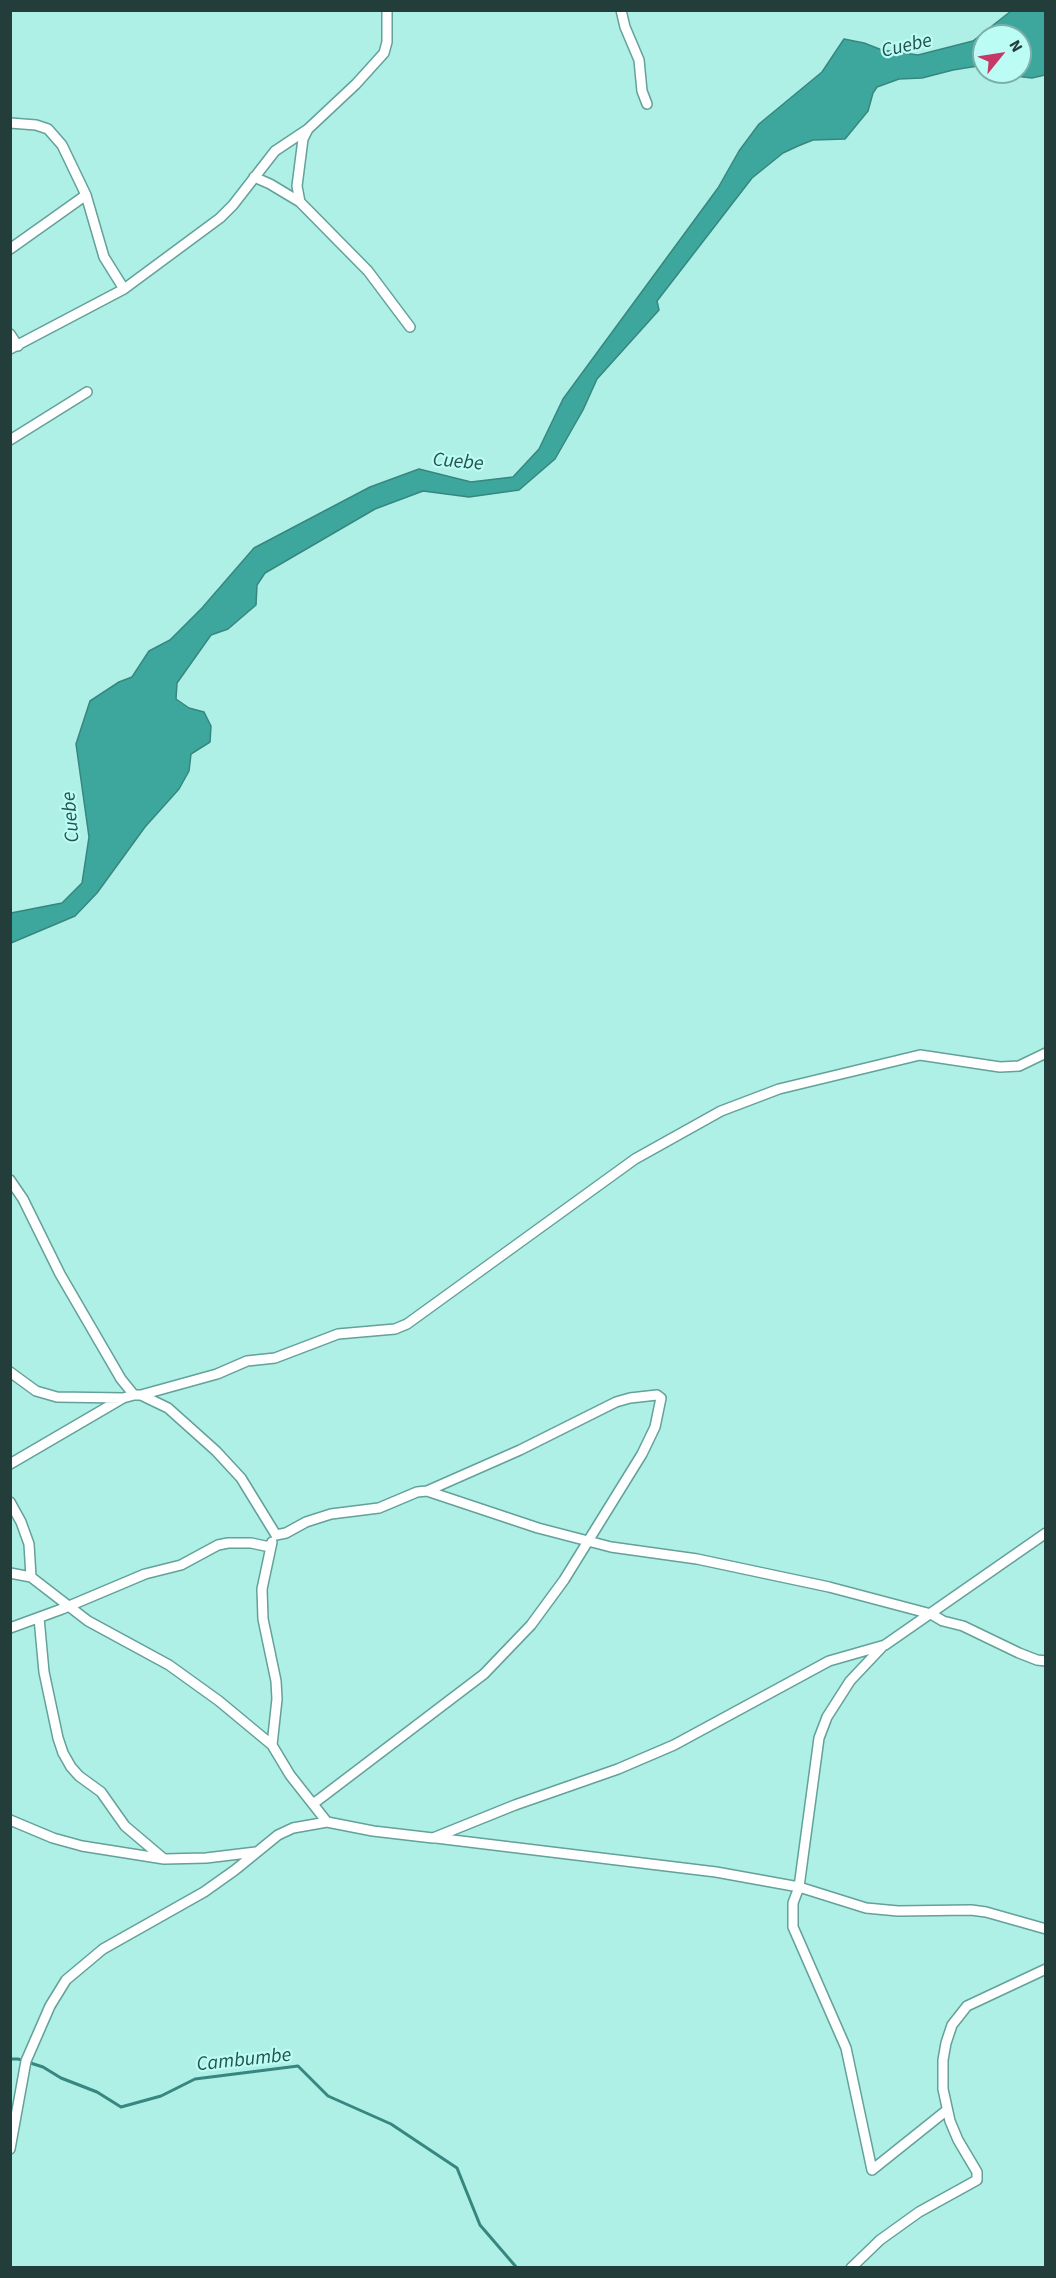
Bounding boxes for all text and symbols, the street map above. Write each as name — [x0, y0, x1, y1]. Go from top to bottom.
north arrow — [972, 24, 1032, 84]
water label: Cuebe — [879, 30, 935, 64]
text: N — [1004, 36, 1028, 56]
water label: Cuebe — [431, 449, 485, 477]
water label: Cuebe — [58, 790, 86, 844]
water label: Cambumbe — [195, 2044, 293, 2078]

